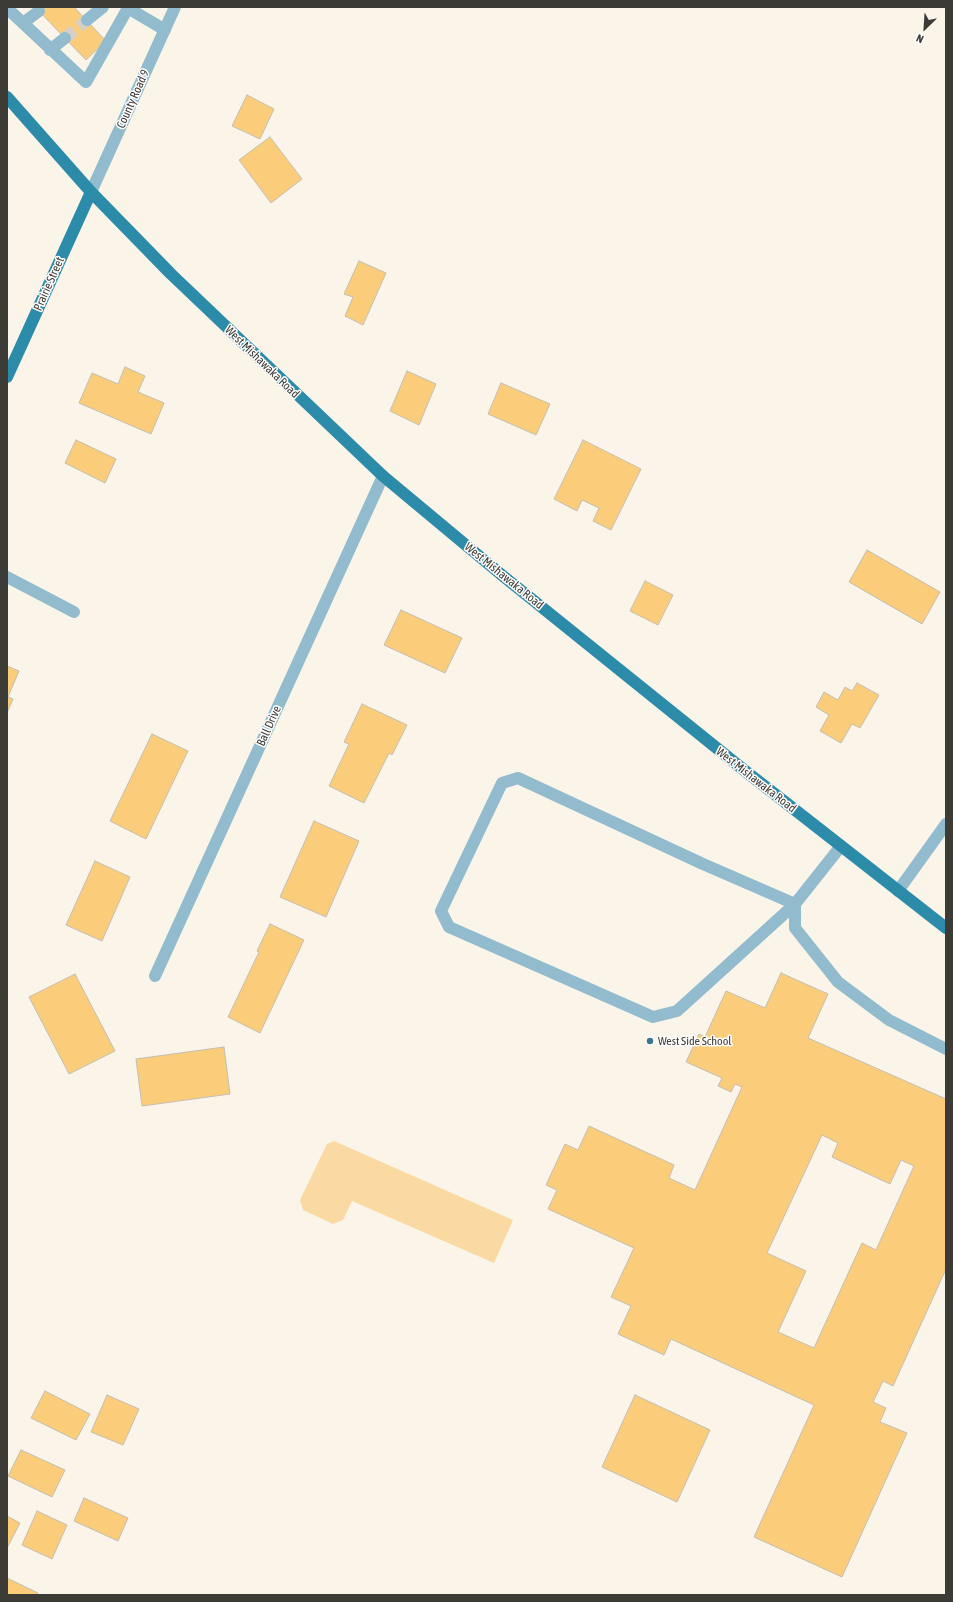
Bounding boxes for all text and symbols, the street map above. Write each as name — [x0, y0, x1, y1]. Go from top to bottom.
north arrow — [905, 8, 945, 48]
text: N — [914, 32, 925, 46]
street label: County Road 9 — [114, 67, 152, 131]
street label: Prairie Street — [31, 255, 67, 313]
street label: West Mishawaka Road — [222, 323, 302, 401]
street label: West Mishawaka Road — [462, 540, 546, 612]
street label: Ball Drive — [254, 704, 284, 748]
street label: West Mishawaka Road — [713, 744, 799, 816]
place label: West Side School — [658, 1034, 731, 1048]
marker: West Side School — [645, 1036, 655, 1046]

